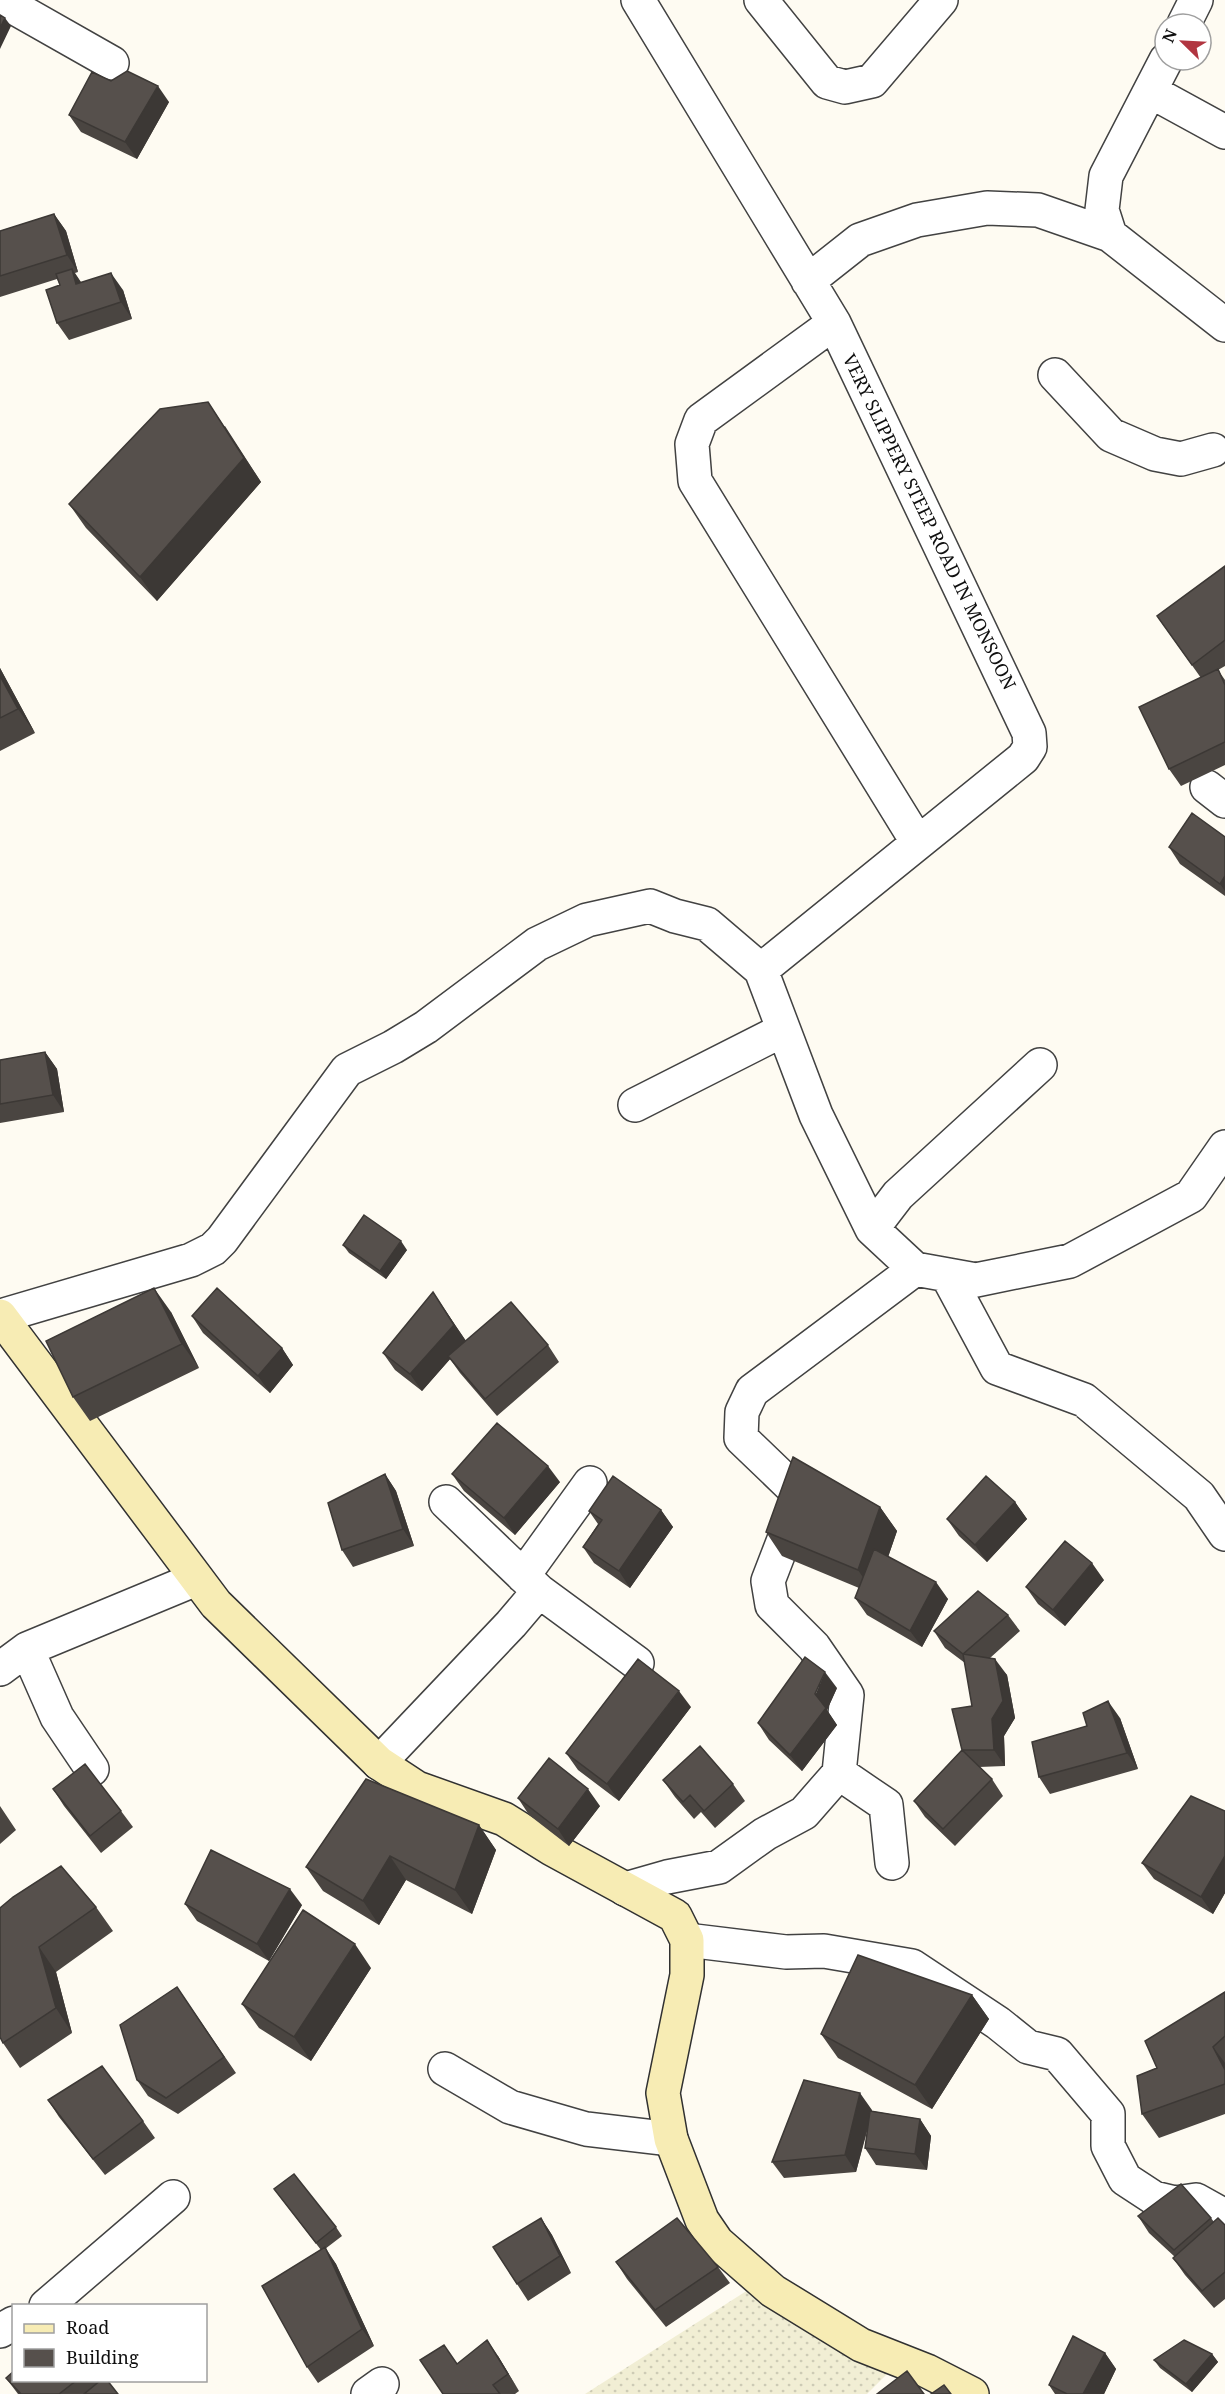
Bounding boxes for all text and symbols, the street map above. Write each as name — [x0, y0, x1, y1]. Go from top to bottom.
north arrow — [1153, 12, 1213, 72]
text: N — [1157, 25, 1182, 46]
street label: VERY SLIPPERY STEEP ROAD IN MONSOON — [838, 350, 1022, 694]
legend — [12, 2304, 207, 2382]
text: Road — [66, 2315, 109, 2339]
text: Building — [66, 2345, 139, 2369]

